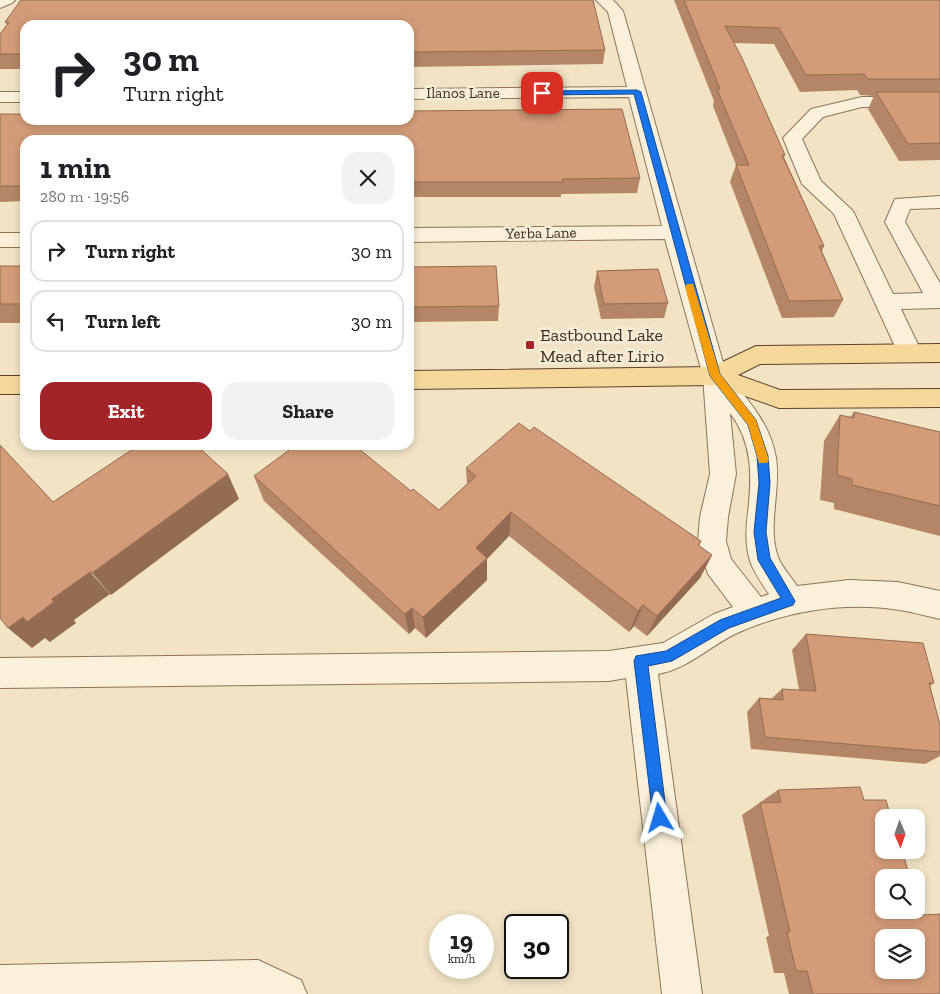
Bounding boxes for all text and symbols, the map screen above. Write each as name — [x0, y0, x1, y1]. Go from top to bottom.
text: 30 m — [123, 38, 199, 80]
icon: right — [40, 40, 105, 105]
pin — [521, 72, 563, 114]
icon: arrive — [528, 79, 556, 107]
text: Turn right — [123, 80, 224, 107]
street label: Ilanos Lane — [426, 84, 500, 102]
text: 1 min — [40, 150, 111, 186]
button: close — [342, 152, 394, 204]
text: 280 m · 19:56 — [40, 187, 129, 206]
street label: Yerba Lane — [504, 223, 577, 243]
icon: right — [42, 237, 70, 265]
text: Turn right — [85, 240, 175, 263]
text: 30 m — [351, 240, 392, 263]
icon: left — [42, 307, 70, 335]
text: Turn left — [85, 310, 160, 333]
text: 30 m — [351, 310, 392, 333]
place label: Eastbound Lake Mead after Lirio — [540, 324, 664, 367]
marker: Eastbound Lake Mead after Lirio — [524, 339, 536, 351]
button: Exit — [40, 382, 212, 440]
button: Share — [222, 382, 394, 440]
position arrow — [633, 791, 685, 843]
north arrow — [875, 809, 925, 859]
map controls — [875, 809, 925, 979]
button: search — [875, 869, 925, 919]
speed limit sign: 30 — [504, 914, 569, 979]
text: 19 — [450, 925, 473, 955]
button: layers — [875, 929, 925, 979]
text: km/h — [448, 952, 475, 966]

